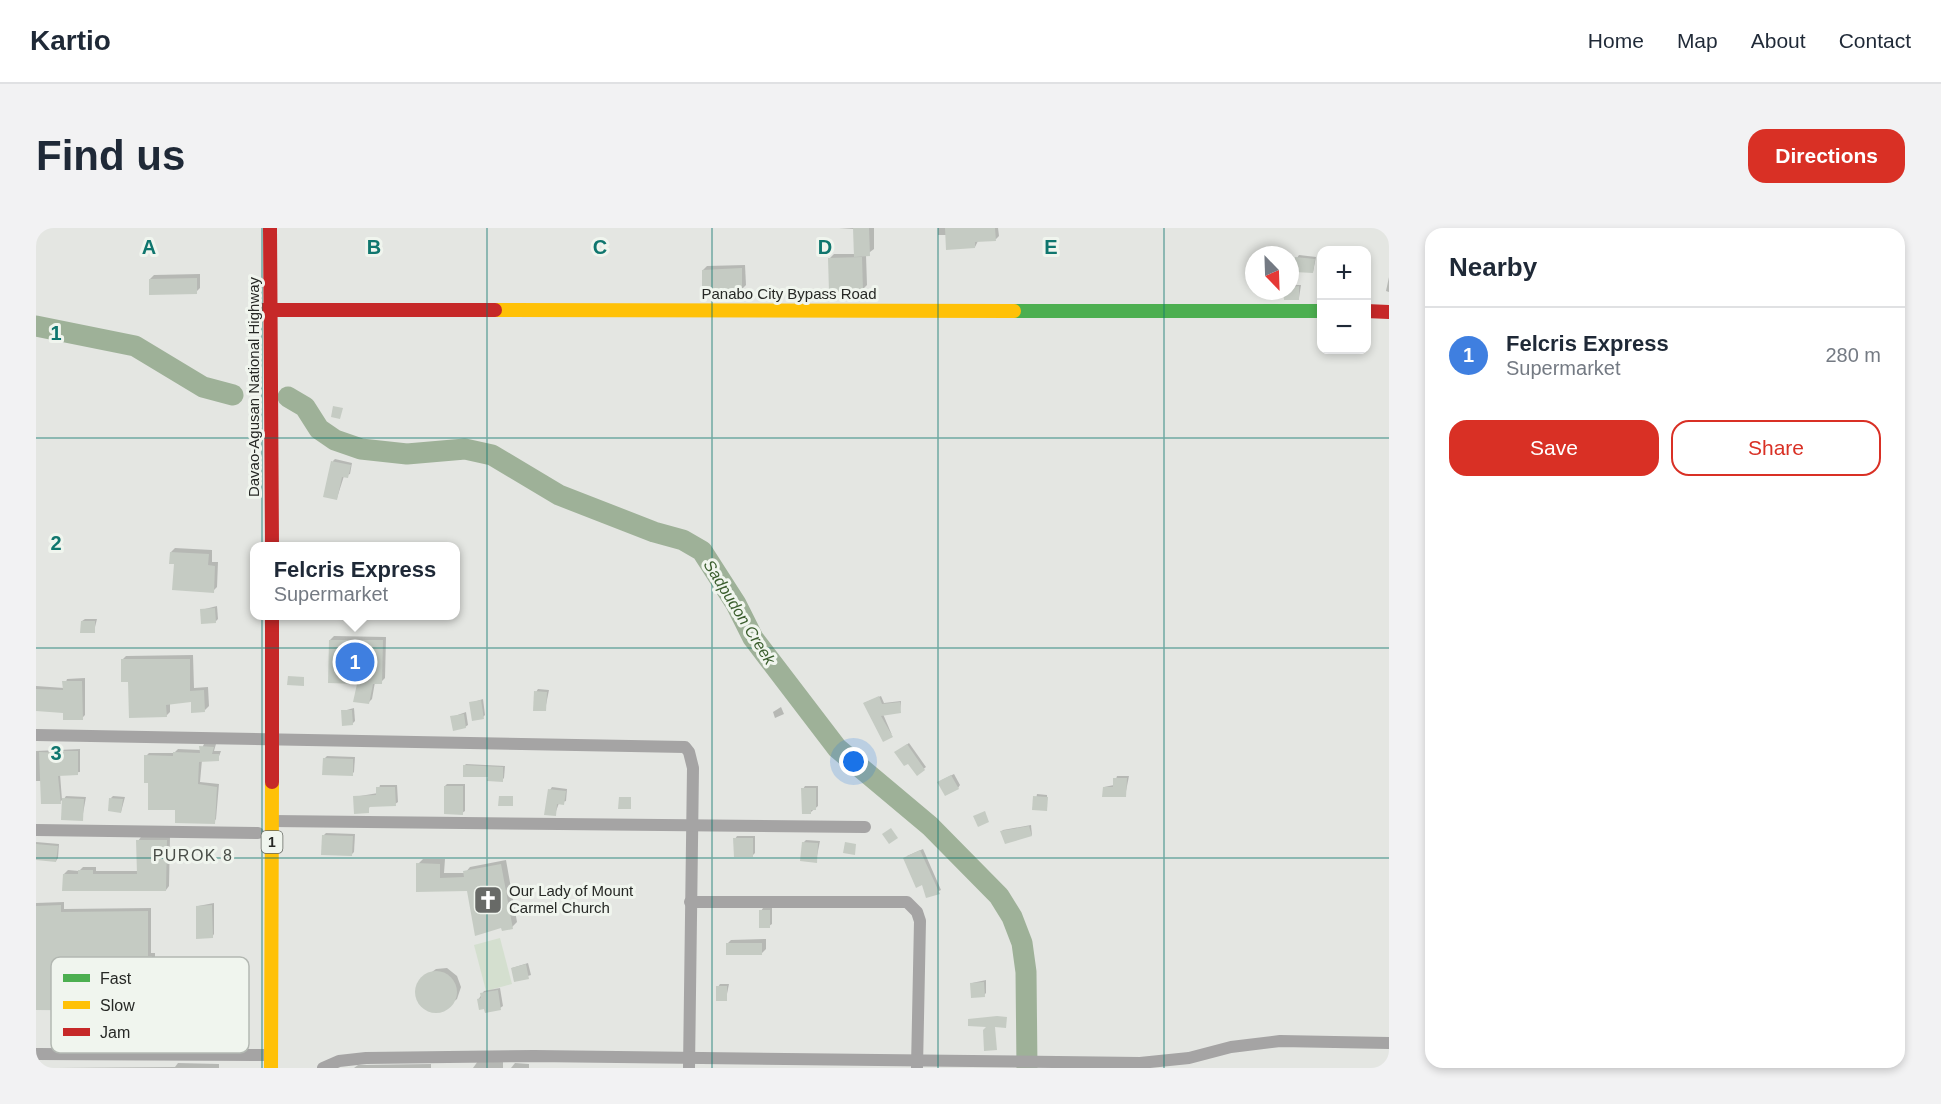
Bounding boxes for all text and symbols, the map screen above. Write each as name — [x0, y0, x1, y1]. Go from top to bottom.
text: Kartio — [30, 25, 111, 56]
text: Home — [1588, 29, 1644, 52]
text: Map — [1677, 29, 1718, 52]
text: About — [1751, 29, 1806, 52]
text: Contact — [1839, 29, 1911, 52]
button: Directions — [1748, 129, 1905, 183]
text: Find us — [36, 132, 185, 179]
text: A — [142, 236, 156, 258]
text: B — [367, 236, 381, 258]
text: C — [593, 236, 607, 258]
text: D — [818, 236, 832, 258]
text: E — [1044, 236, 1058, 258]
north arrow — [1245, 246, 1299, 300]
map controls — [1317, 246, 1371, 354]
button: + — [1317, 246, 1371, 300]
text: Nearby — [1449, 252, 1537, 282]
street label: Davao-Agusan National Highway — [245, 276, 262, 497]
street label: Panabo City Bypass Road — [701, 285, 877, 302]
button: − — [1317, 300, 1371, 354]
text: 1 — [50, 322, 62, 344]
text: Felcris Express — [1506, 331, 1669, 356]
text: 1 — [1463, 344, 1474, 366]
text: 280 m — [1825, 344, 1881, 366]
text: Supermarket — [1506, 357, 1621, 379]
button: Save — [1449, 420, 1659, 476]
button: Share — [1671, 420, 1881, 476]
text: 2 — [50, 532, 62, 554]
popup — [250, 542, 460, 620]
text: Felcris Express — [274, 557, 436, 582]
water label: Sadpudon Creek — [701, 557, 779, 669]
text: Supermarket — [274, 583, 388, 605]
pin: 1 — [336, 640, 374, 684]
text: 3 — [50, 742, 62, 764]
your location — [839, 747, 868, 776]
road number: 1 — [262, 831, 282, 853]
district label: PUROK 8 — [153, 847, 233, 864]
place label: Our Lady of Mount Carmel Church — [509, 882, 634, 916]
church icon: Our Lady of Mount Carmel Church — [472, 884, 504, 916]
legend — [51, 957, 249, 1053]
text: Fast — [100, 970, 132, 987]
text: Slow — [100, 997, 135, 1014]
text: Jam — [100, 1024, 130, 1041]

